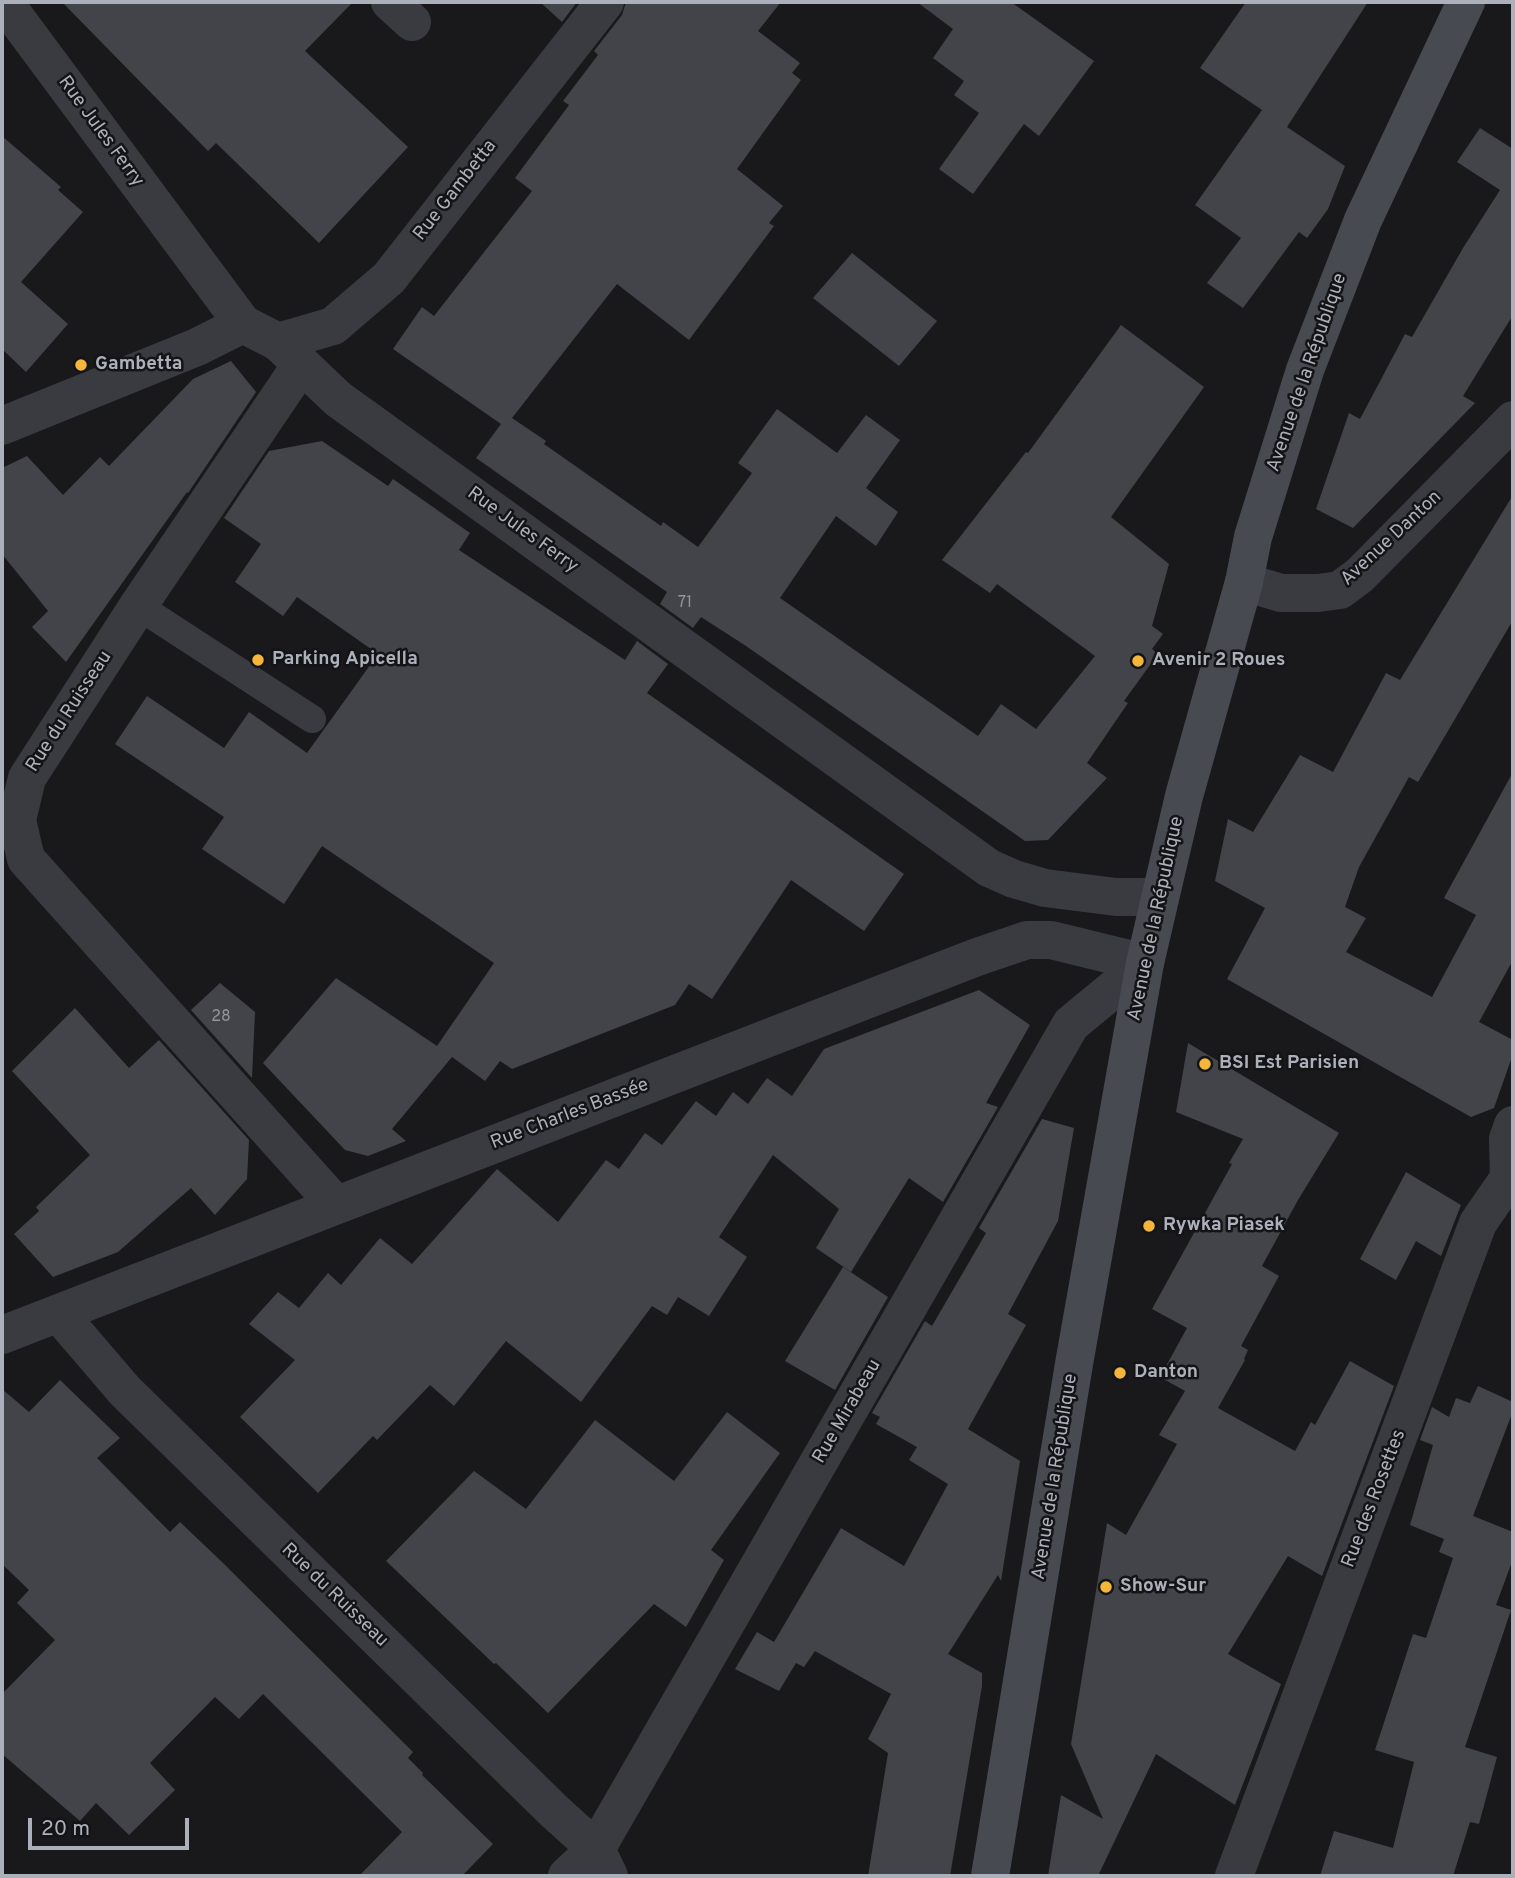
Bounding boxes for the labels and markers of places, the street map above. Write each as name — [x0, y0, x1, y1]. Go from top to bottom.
place label: Gambetta — [95, 354, 182, 376]
marker: Gambetta — [73, 357, 89, 373]
place label: Parking Apicella — [272, 649, 418, 671]
place label: Avenir 2 Roues — [1152, 650, 1285, 672]
marker: Parking Apicella — [250, 652, 266, 668]
marker: Avenir 2 Roues — [1130, 653, 1146, 669]
place label: BSI Est Parisien — [1219, 1053, 1359, 1075]
marker: BSI Est Parisien — [1197, 1056, 1213, 1072]
place label: Rywka Piasek — [1163, 1215, 1285, 1237]
marker: Rywka Piasek — [1141, 1218, 1157, 1234]
place label: Danton — [1134, 1362, 1198, 1384]
marker: Danton — [1112, 1365, 1128, 1381]
place label: Show-Sur — [1120, 1576, 1206, 1598]
marker: Show-Sur — [1098, 1579, 1114, 1595]

